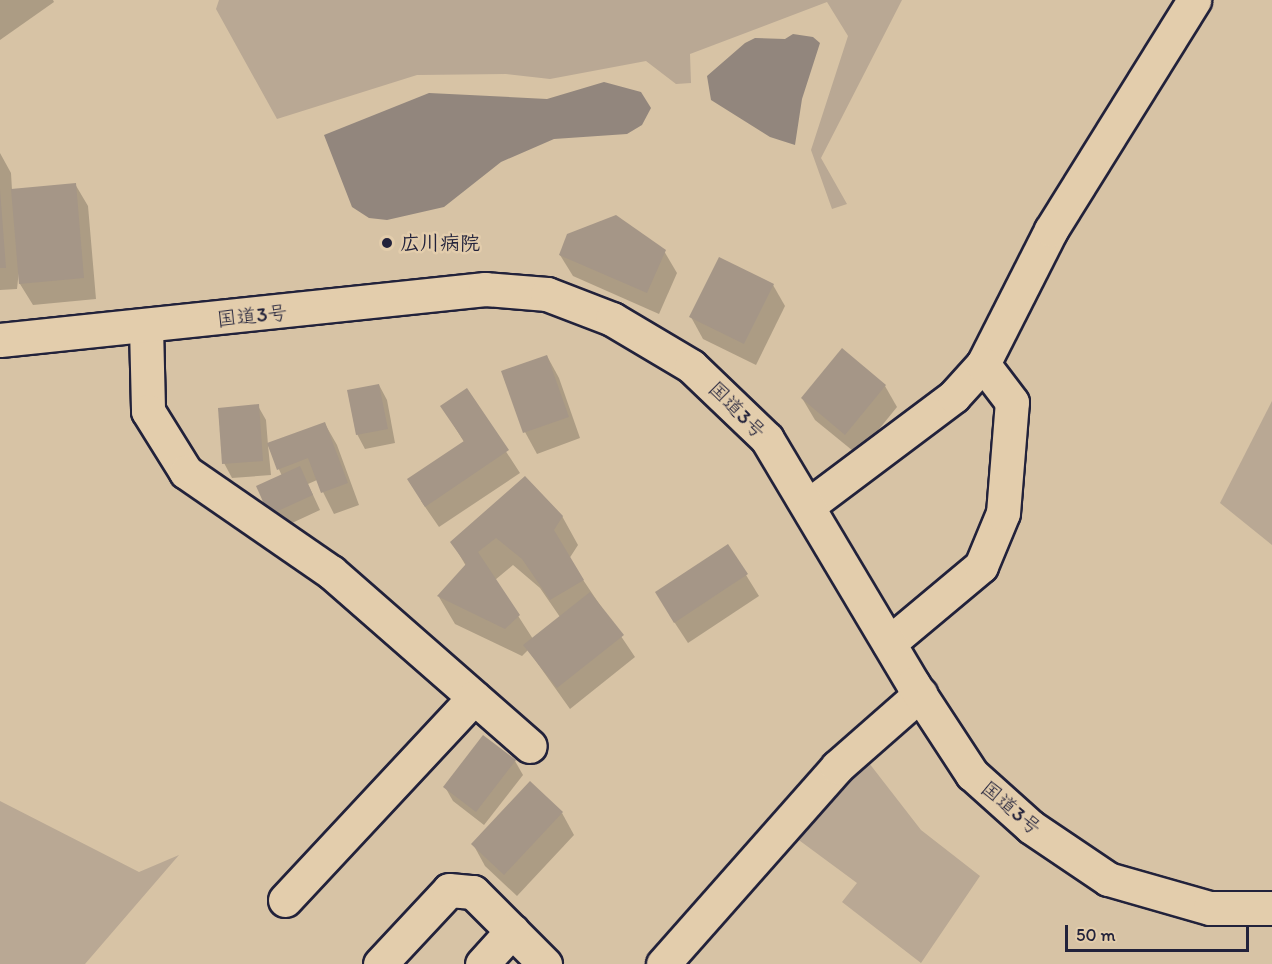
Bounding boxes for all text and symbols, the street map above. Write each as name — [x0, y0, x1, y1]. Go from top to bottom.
place label: 広川病院 — [400, 231, 480, 255]
marker: 広川病院 — [378, 234, 396, 252]
street label: 国道3号 — [215, 300, 289, 332]
street label: 国道3号 — [703, 376, 771, 444]
street label: 国道3号 — [976, 776, 1046, 840]
scale bar — [1068, 913, 1252, 951]
text: 50 m — [1076, 924, 1116, 946]

